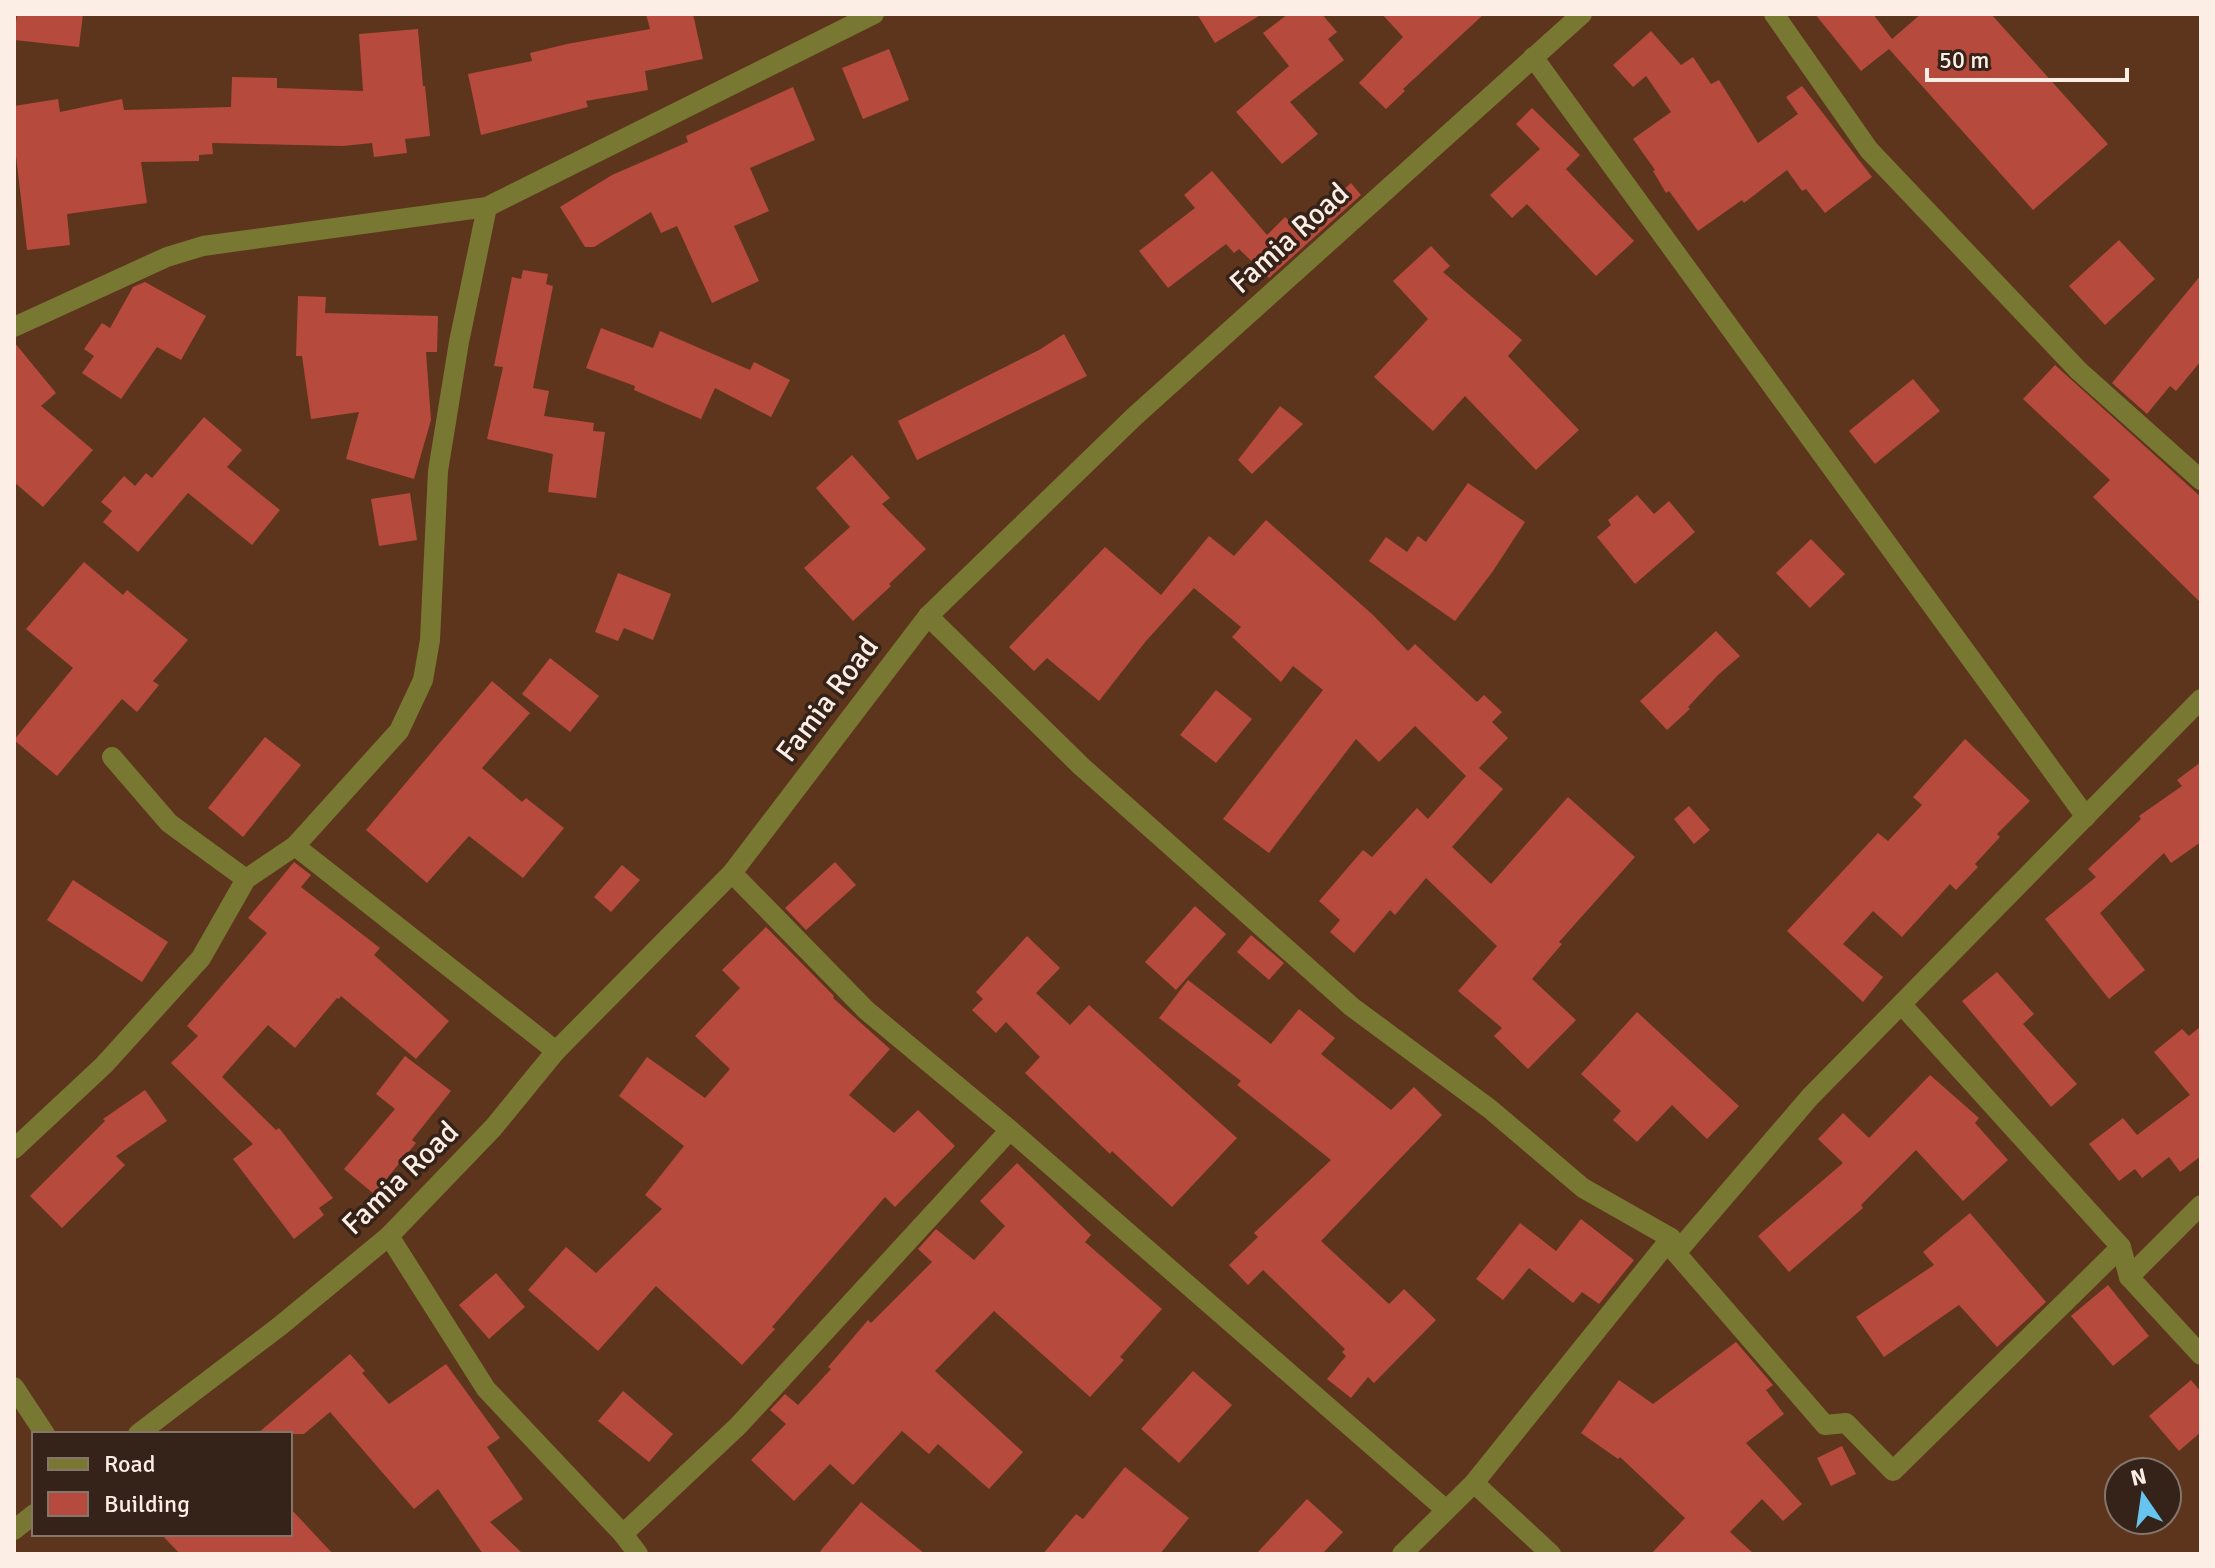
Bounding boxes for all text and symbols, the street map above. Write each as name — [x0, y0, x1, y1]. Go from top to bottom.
scale bar — [1927, 32, 2127, 82]
text: 50 m — [1939, 45, 1989, 75]
street label: Famia Road — [1222, 175, 1357, 302]
street label: Famia Road — [768, 629, 887, 770]
street label: Famia Road — [334, 1114, 466, 1243]
legend — [32, 1432, 292, 1536]
text: Road — [104, 1449, 155, 1479]
north arrow — [2103, 1456, 2183, 1536]
text: N — [2128, 1462, 2149, 1492]
text: Building — [104, 1489, 190, 1519]

